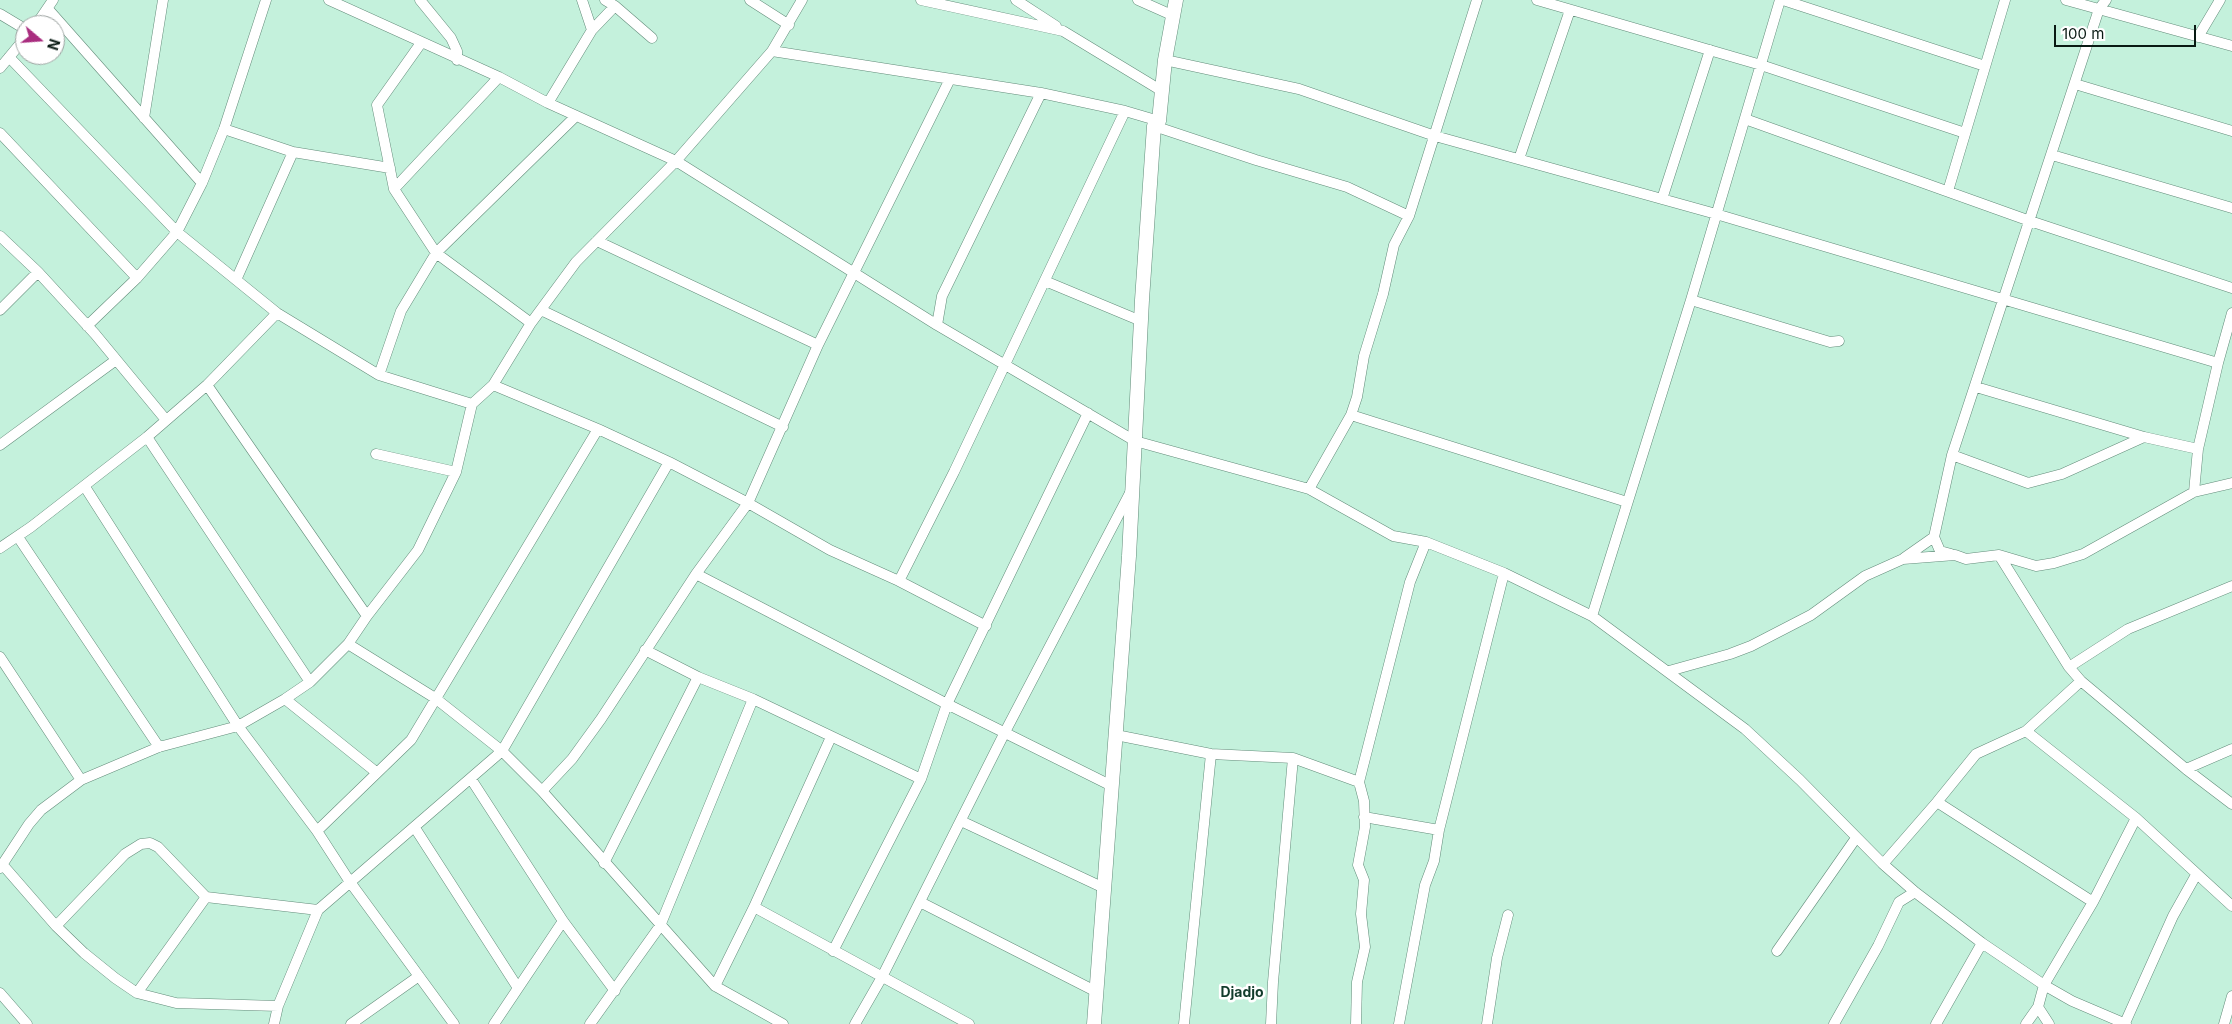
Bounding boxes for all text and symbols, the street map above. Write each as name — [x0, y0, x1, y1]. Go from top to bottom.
north arrow — [15, 15, 65, 65]
scale bar — [2057, 15, 2200, 47]
text: 100 m — [2062, 24, 2104, 43]
text: N — [44, 37, 64, 52]
district label: Djadjo — [1220, 985, 1264, 1001]

